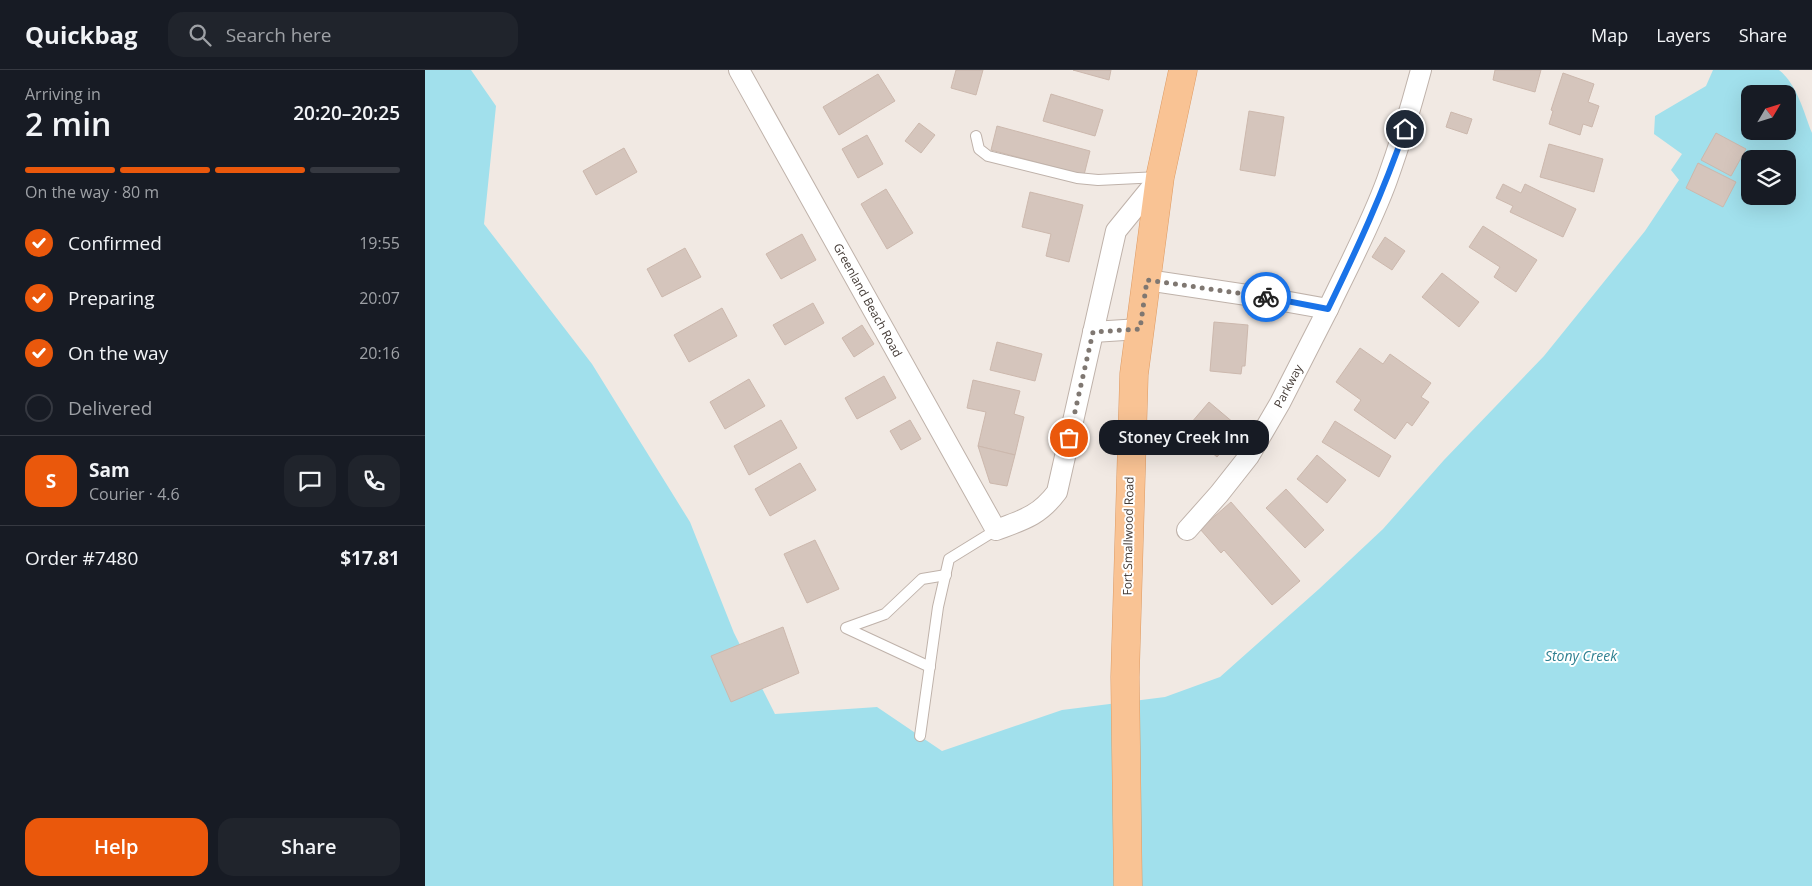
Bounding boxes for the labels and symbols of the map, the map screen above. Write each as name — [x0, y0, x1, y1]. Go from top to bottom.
north arrow — [1741, 85, 1796, 140]
pin — [1384, 108, 1426, 150]
street label: Greenland Beach Road — [830, 240, 906, 360]
courier — [1241, 272, 1291, 322]
street label: Parkway — [1269, 360, 1307, 411]
pin — [1048, 417, 1090, 459]
callout: Stoney Creek Inn — [1099, 420, 1269, 456]
street label: Fort Smallwood Road — [1118, 476, 1138, 596]
water label: Stony Creek — [1545, 646, 1618, 665]

